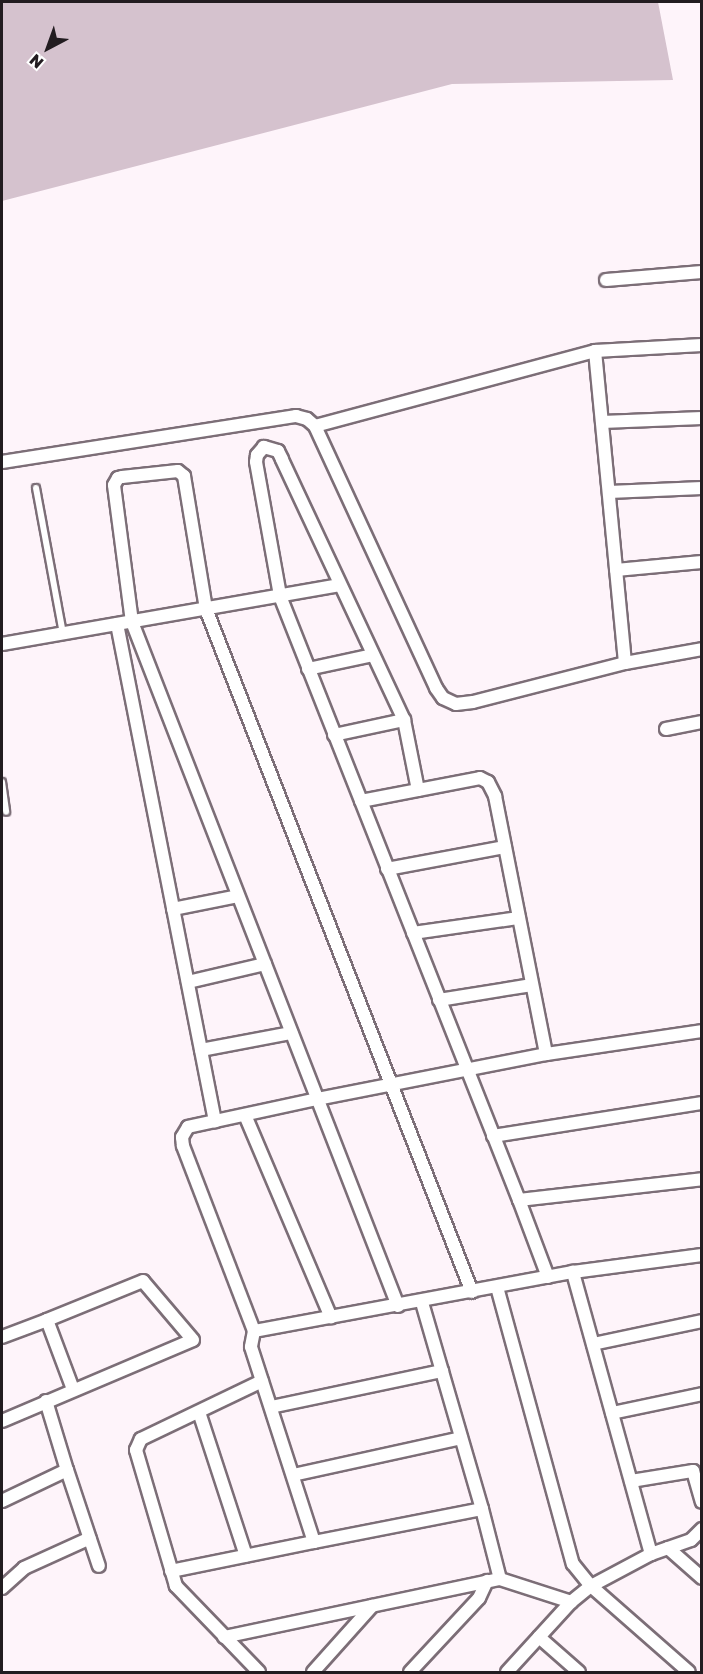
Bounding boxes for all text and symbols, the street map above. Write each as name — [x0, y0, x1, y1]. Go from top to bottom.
north arrow — [18, 18, 78, 78]
text: N — [25, 50, 47, 73]

